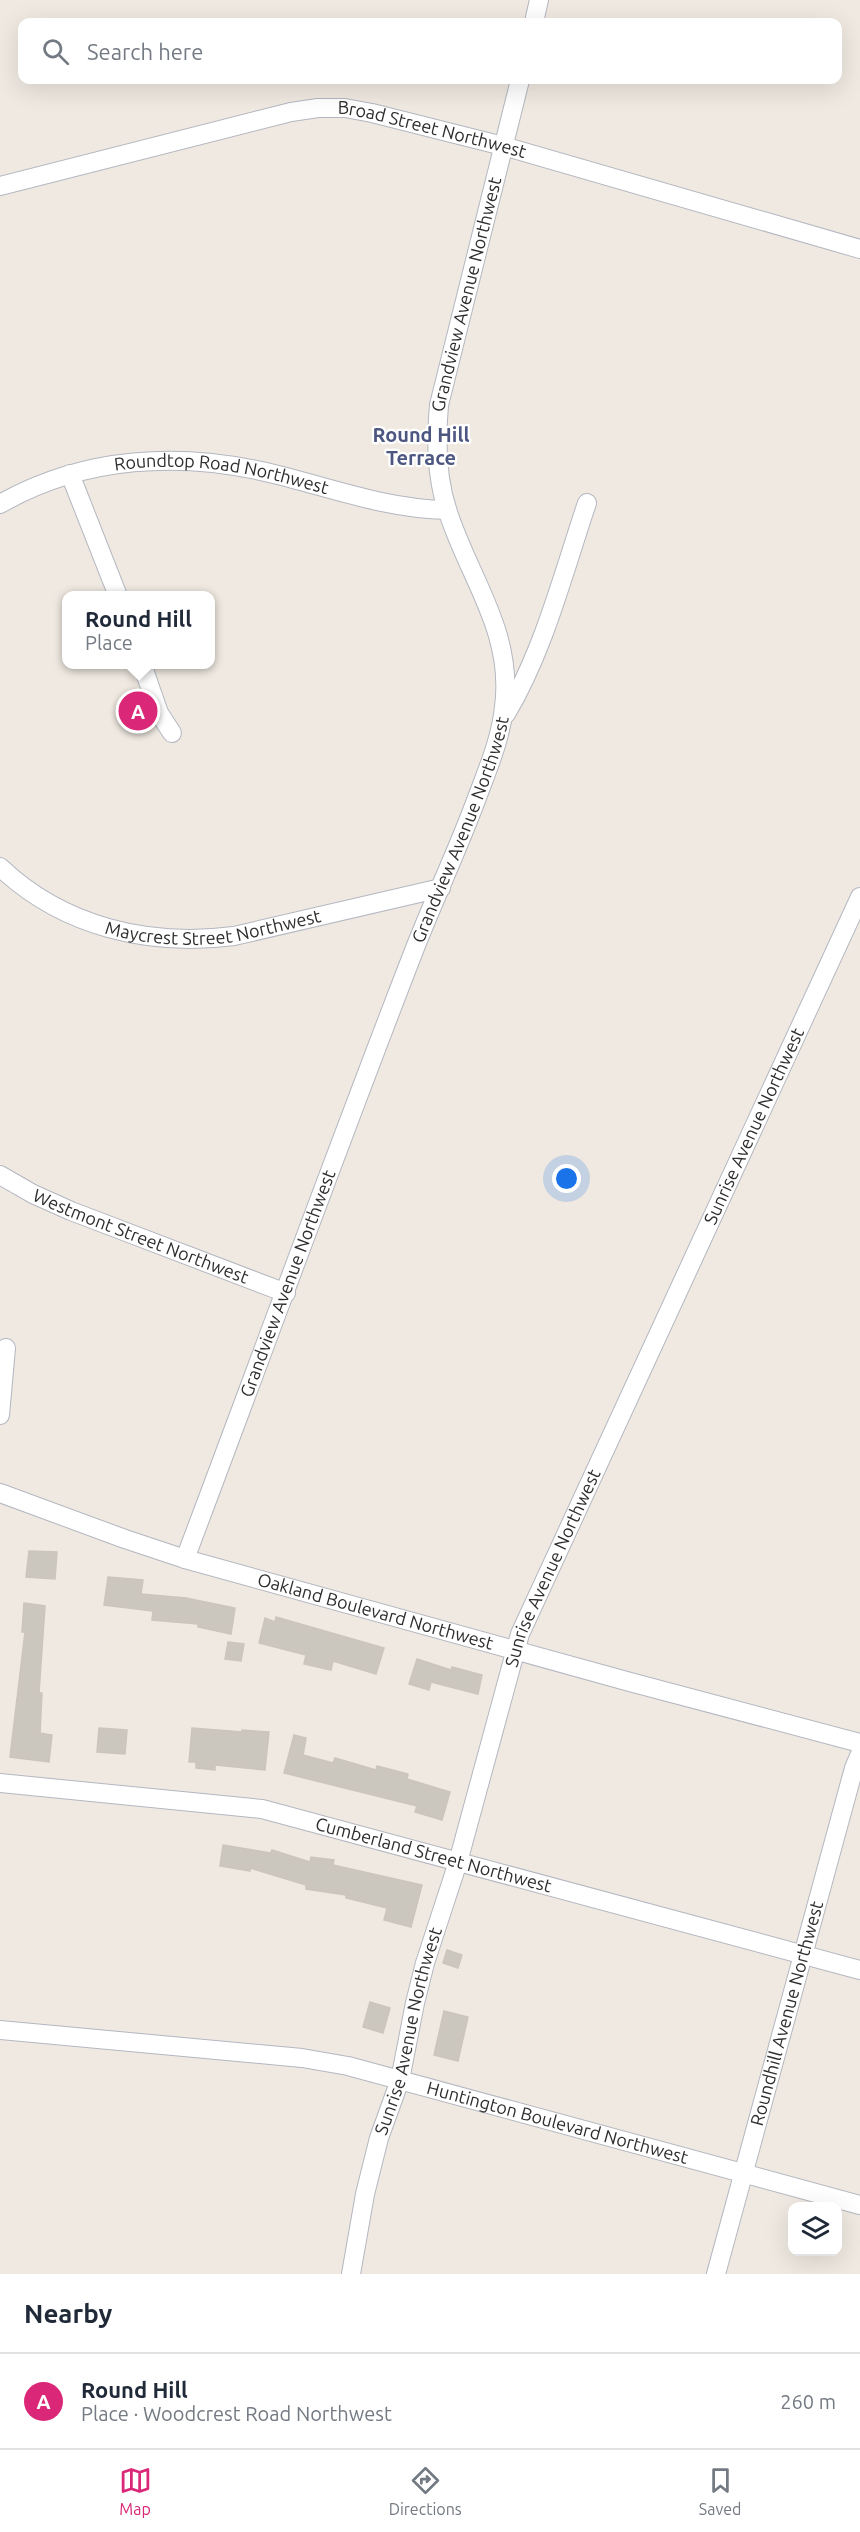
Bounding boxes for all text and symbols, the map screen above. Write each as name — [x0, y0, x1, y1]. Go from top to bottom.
search box — [18, 18, 842, 84]
icon: search — [39, 35, 72, 68]
text: Search here — [87, 39, 203, 64]
street label: Broad Street Northwest — [338, 97, 529, 161]
street label: Grandview Avenue Northwest — [427, 175, 504, 412]
district label: Round Hill Terrace — [372, 423, 470, 469]
street label: Roundtop Road Northwest — [113, 450, 331, 497]
popup — [62, 591, 215, 669]
text: Round Hill — [85, 606, 192, 631]
text: Place — [85, 631, 133, 654]
pin: A — [118, 688, 158, 734]
street label: Grandview Avenue Northwest — [407, 715, 512, 945]
street label: Maycrest Street Northwest — [103, 905, 323, 948]
street label: Sunrise Avenue Northwest — [699, 1024, 807, 1227]
your location — [552, 1164, 581, 1193]
street label: Grandview Avenue Northwest — [236, 1167, 339, 1400]
street label: Westmont Street Northwest — [30, 1184, 252, 1287]
street label: Sunrise Avenue Northwest — [500, 1466, 604, 1669]
street label: Oakland Boulevard Northwest — [255, 1569, 496, 1653]
street label: Cumberland Street Northwest — [314, 1813, 554, 1896]
street label: Roundhill Avenue Northwest — [746, 1899, 826, 2128]
street label: Sunrise Avenue Northwest — [370, 1925, 445, 2137]
street label: Huntington Boulevard Northwest — [425, 2077, 691, 2167]
map controls — [788, 2202, 842, 2256]
button: layers — [788, 2202, 842, 2256]
text: Nearby — [24, 2299, 112, 2328]
text: Round Hill — [81, 2377, 188, 2402]
text: A — [36, 2390, 51, 2413]
text: 260 m — [780, 2390, 836, 2413]
text: Place · Woodcrest Road Northwest — [81, 2402, 392, 2425]
tab: Map — [119, 2464, 152, 2518]
tab: Directions — [389, 2464, 462, 2518]
tab: Saved — [699, 2464, 741, 2518]

